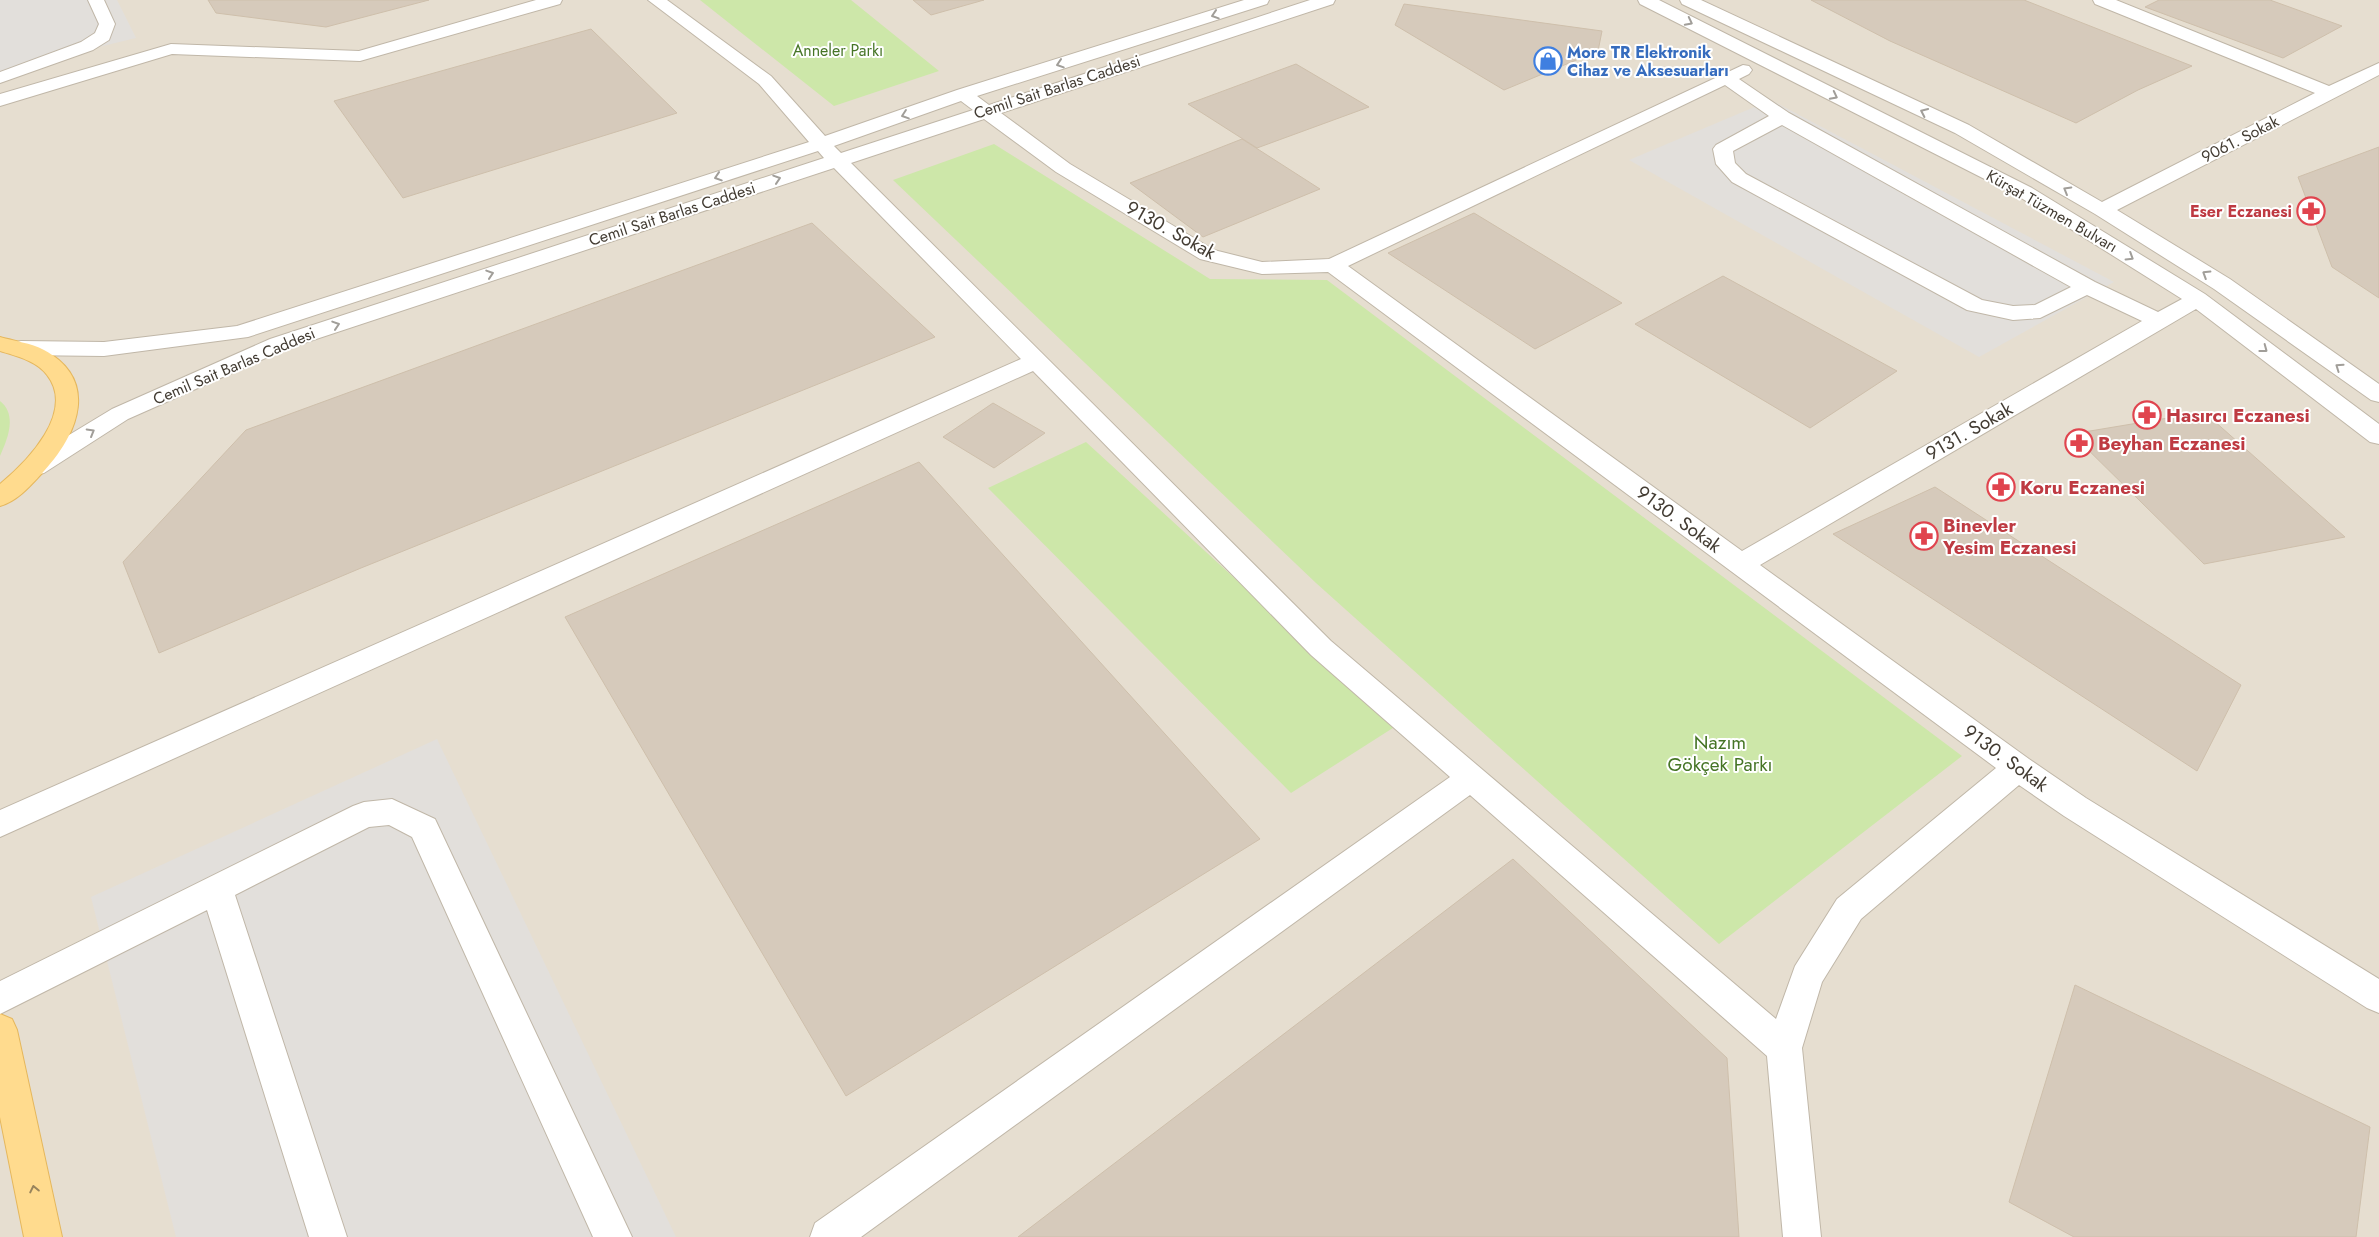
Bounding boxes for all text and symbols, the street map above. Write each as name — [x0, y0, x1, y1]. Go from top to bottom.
one-way arrow — [1211, 9, 1219, 19]
one-way arrow — [1684, 16, 1693, 26]
park label: Anneler Parkı — [793, 39, 883, 62]
place label: More TR Elektronik Cihaz ve Aksesuarları — [1567, 41, 1729, 82]
shop icon: More TR Elektronik Cihaz ve Aksesuarları — [1533, 46, 1563, 76]
street label: Cemil Sait Barlas Caddesi — [971, 49, 1143, 125]
one-way arrow — [1056, 58, 1064, 68]
one-way arrow — [1829, 90, 1838, 100]
one-way arrow — [1920, 108, 1929, 118]
one-way arrow — [902, 109, 910, 119]
street label: 9061. Sokak — [2197, 109, 2284, 168]
street label: Kürşat Tüzmen Bulvarı — [1982, 164, 2122, 258]
one-way arrow — [714, 171, 723, 181]
one-way arrow — [773, 175, 781, 185]
street label: Cemil Sait Barlas Caddesi — [586, 176, 758, 252]
one-way arrow — [2063, 186, 2072, 196]
street label: 9130. Sokak — [1121, 194, 1222, 266]
pharmacy icon: Eser Eczanesi — [2296, 196, 2326, 226]
place label: Eser Eczanesi — [2190, 200, 2292, 223]
one-way arrow — [2125, 251, 2134, 261]
one-way arrow — [485, 270, 494, 280]
one-way arrow — [2202, 271, 2211, 281]
street label: Cemil Sait Barlas Caddesi — [149, 321, 319, 411]
one-way arrow — [331, 321, 339, 331]
one-way arrow — [2258, 344, 2267, 352]
one-way arrow — [2335, 364, 2345, 373]
street label: 9131. Sokak — [1920, 395, 2018, 467]
pharmacy icon: Hasırcı Eczanesi — [2132, 400, 2162, 430]
place label: Hasırcı Eczanesi — [2166, 402, 2310, 429]
one-way arrow — [85, 428, 94, 438]
pharmacy icon: Beyhan Eczanesi — [2064, 428, 2094, 458]
place label: Beyhan Eczanesi — [2098, 430, 2246, 457]
pharmacy icon: Koru Eczanesi — [1986, 472, 2016, 502]
place label: Koru Eczanesi — [2020, 474, 2145, 501]
street label: 9130. Sokak — [1631, 479, 1728, 559]
place label: Binevler Yesim Eczanesi — [1942, 512, 2076, 561]
pharmacy icon: Binevler Yesim Eczanesi — [1909, 521, 1939, 551]
street label: 9130. Sokak — [1958, 718, 2055, 798]
park label: Nazım Gökçek Parkı — [1668, 729, 1772, 778]
one-way arrow — [29, 1185, 40, 1194]

